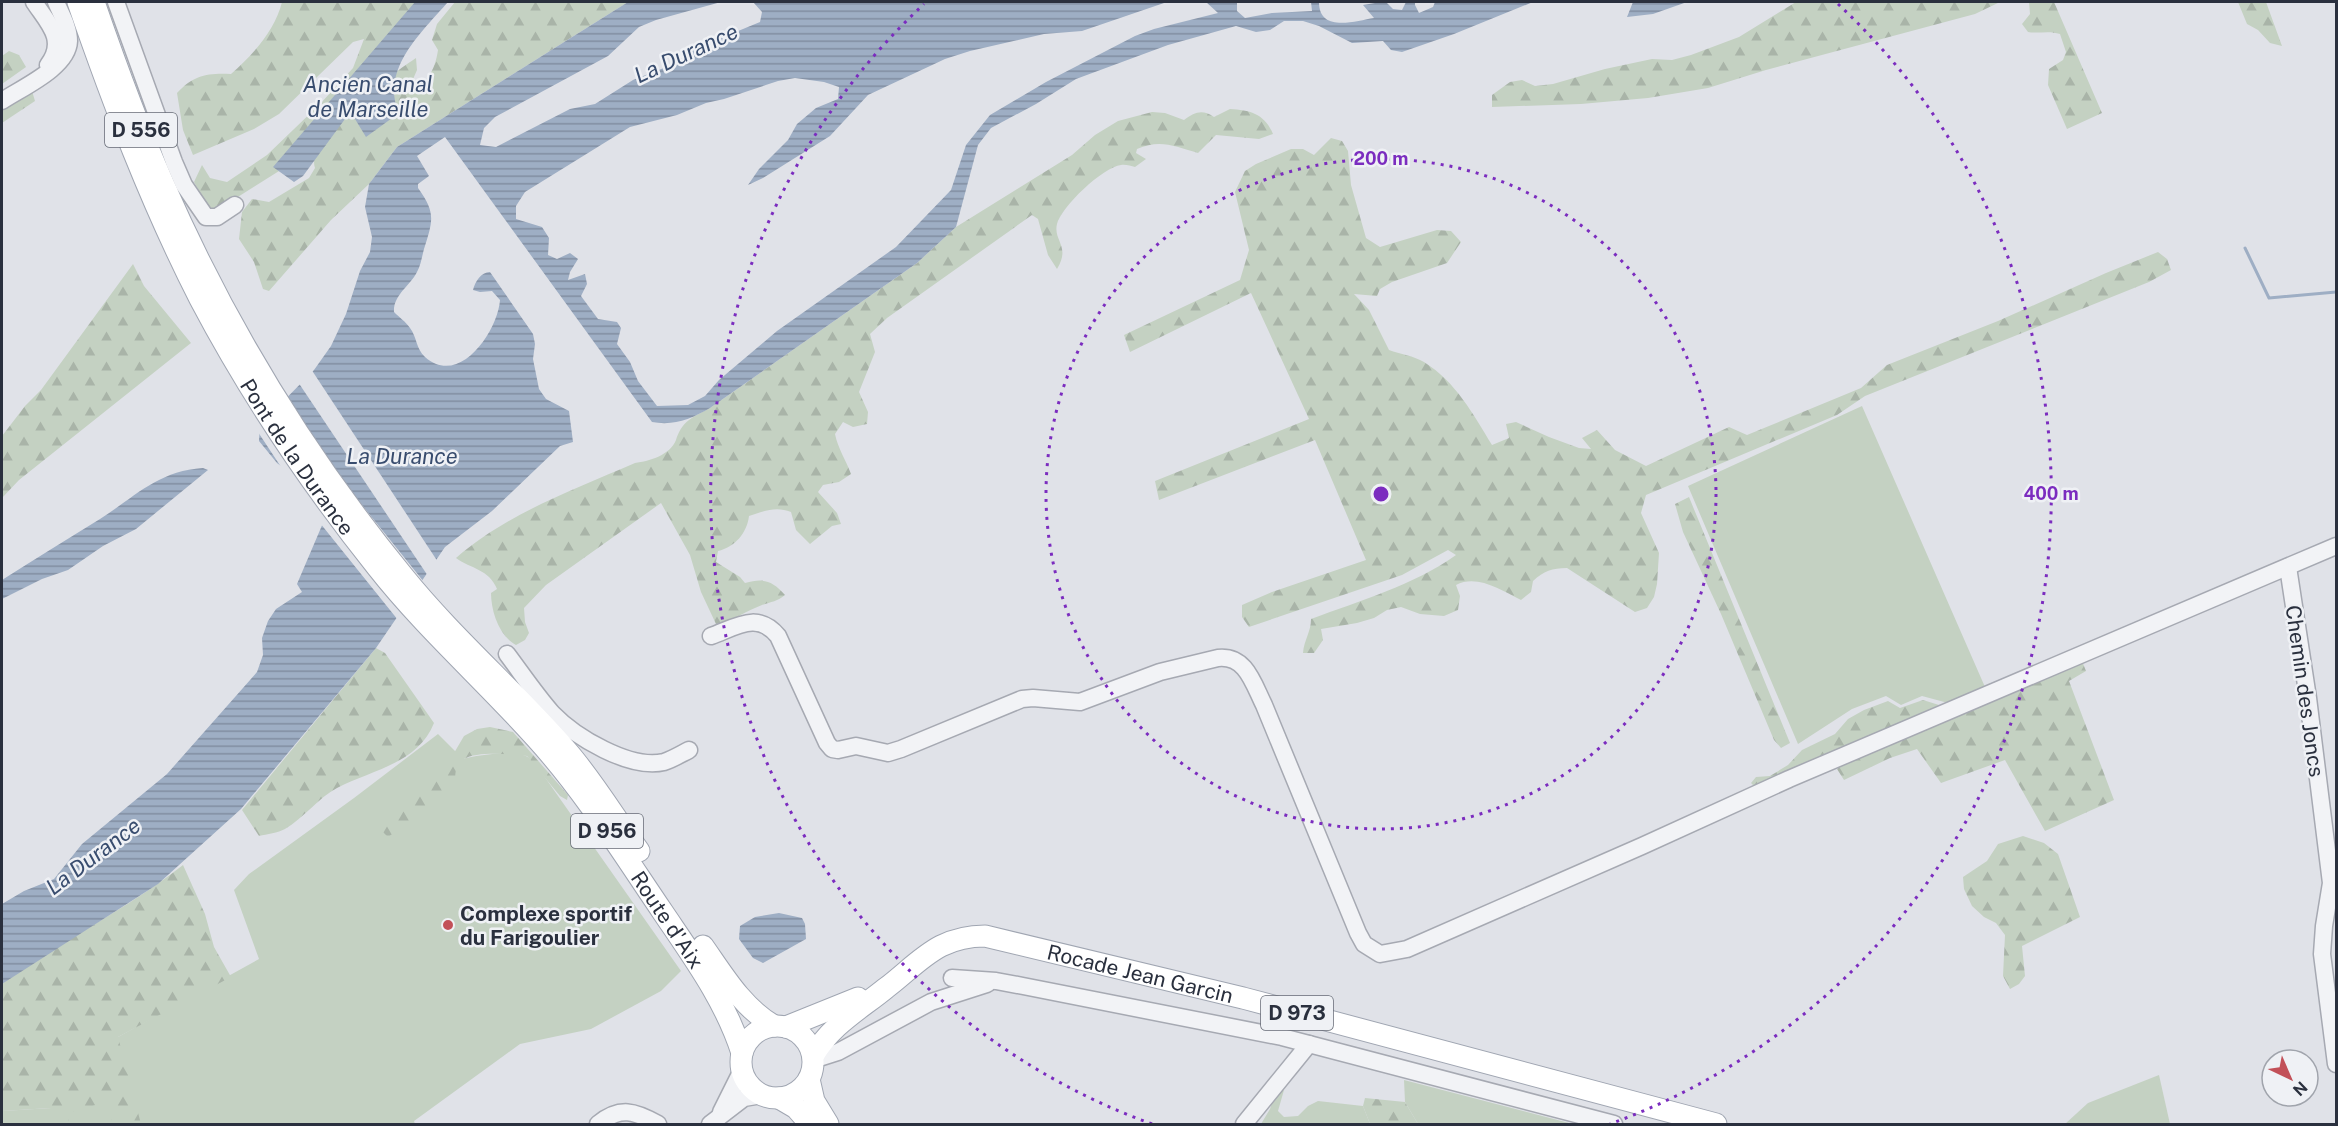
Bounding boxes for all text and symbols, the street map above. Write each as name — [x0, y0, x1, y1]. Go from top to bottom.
water label: La Durance — [630, 18, 742, 88]
water label: Ancien Canal de Marseille — [303, 71, 433, 122]
road number: D 556 — [105, 113, 177, 147]
text: 200 m — [1354, 148, 1408, 169]
street label: Pont de la Durance — [235, 374, 360, 540]
water label: La Durance — [346, 443, 458, 469]
text: 400 m — [2023, 483, 2079, 504]
centre of rings — [1371, 484, 1391, 504]
street label: Chemin des Joncs — [2281, 604, 2329, 778]
water label: La Durance — [41, 812, 145, 900]
road number: D 956 — [571, 814, 643, 848]
street label: Route d'Aix — [626, 866, 709, 973]
place label: Complexe sportif du Farigoulier — [460, 901, 632, 950]
marker: Complexe sportif du Farigoulier — [441, 918, 455, 932]
street label: Rocade Jean Garcin — [1045, 939, 1236, 1008]
road number: D 973 — [1261, 996, 1333, 1030]
north arrow — [2260, 1048, 2320, 1108]
text: N — [2289, 1077, 2311, 1100]

